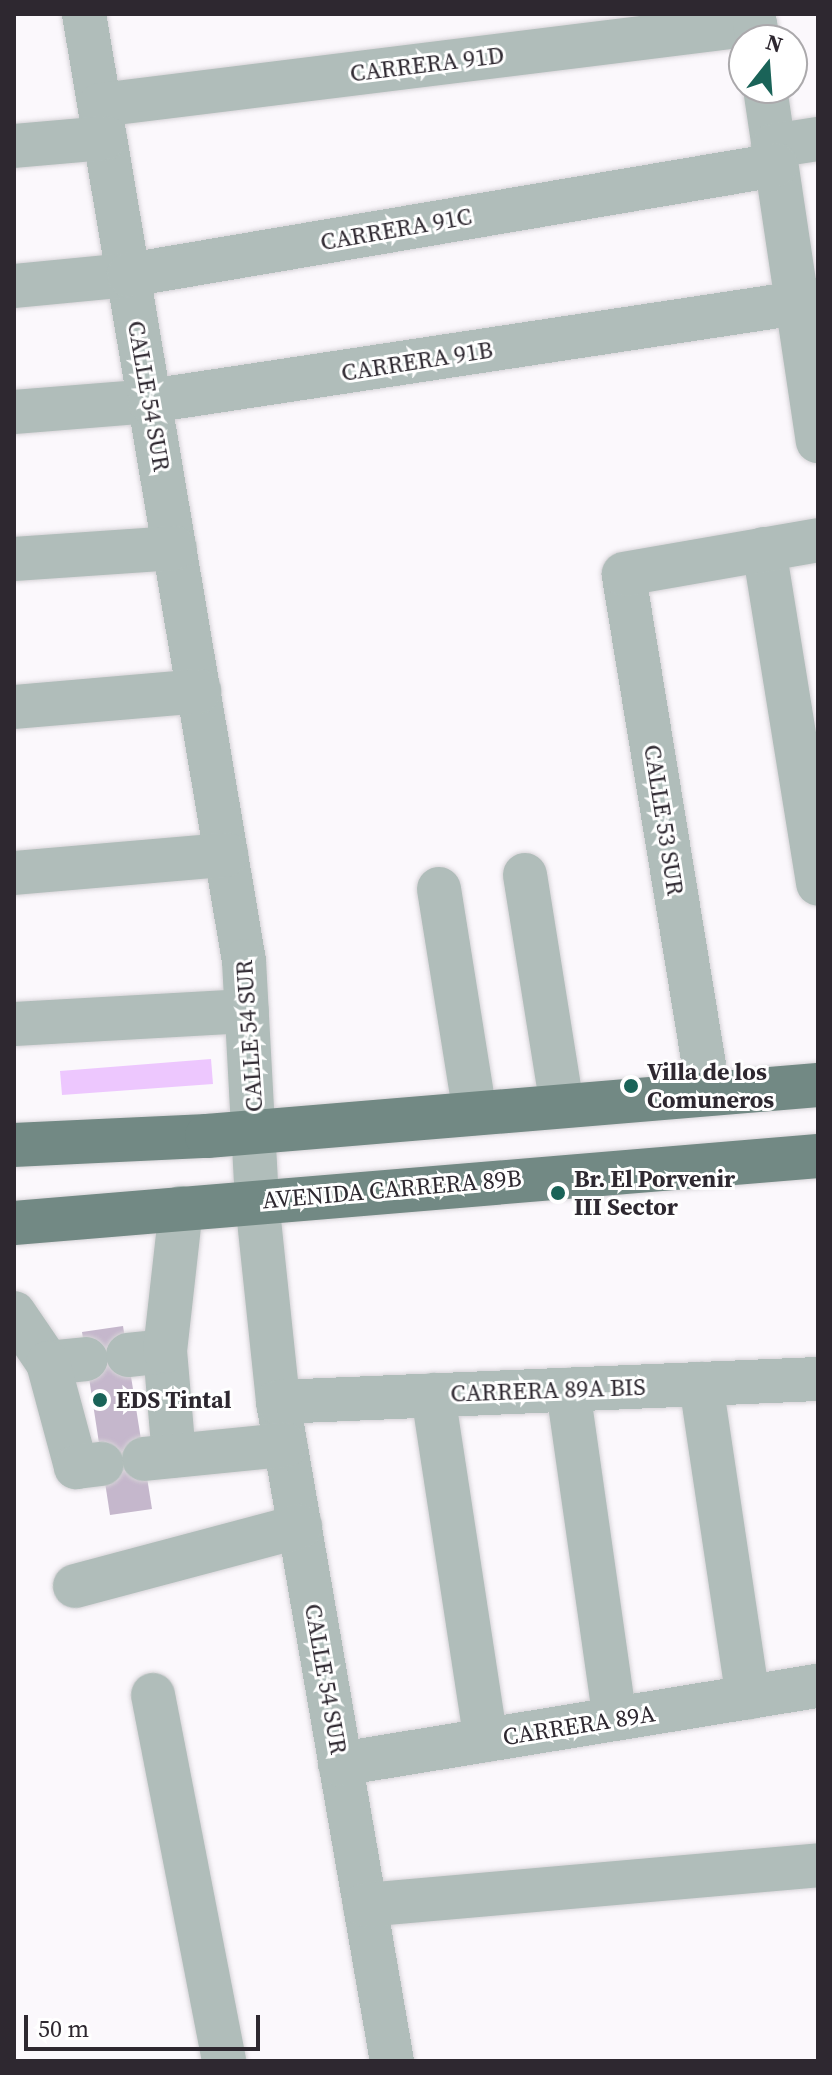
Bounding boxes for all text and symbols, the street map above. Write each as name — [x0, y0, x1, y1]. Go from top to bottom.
north arrow — [728, 24, 808, 104]
text: N — [762, 26, 786, 60]
street label: CARRERA 91D — [348, 40, 506, 88]
street label: CARRERA 91C — [318, 202, 474, 256]
street label: CALLE 54 SUR — [122, 318, 176, 474]
street label: CARRERA 91B — [339, 335, 495, 387]
street label: CALLE 53 SUR — [638, 743, 690, 897]
street label: CALLE 54 SUR — [229, 959, 269, 1113]
place label: Villa de los Comuneros — [647, 1058, 774, 1114]
marker: Villa de los Comuneros — [622, 1077, 640, 1095]
street label: AVENIDA CARRERA 89B — [261, 1163, 523, 1215]
place label: Br. El Porvenir III Sector — [574, 1165, 735, 1221]
marker: Br. El Porvenir III Sector — [549, 1184, 567, 1202]
street label: CARRERA 89A BIS — [450, 1372, 646, 1408]
place label: EDS Tintal — [116, 1386, 232, 1414]
marker: EDS Tintal — [91, 1391, 109, 1409]
street label: CALLE 54 SUR — [299, 1601, 353, 1757]
street label: CARRERA 89A — [501, 1699, 657, 1751]
scale bar — [28, 1999, 264, 2049]
text: 50 m — [38, 2012, 89, 2045]

